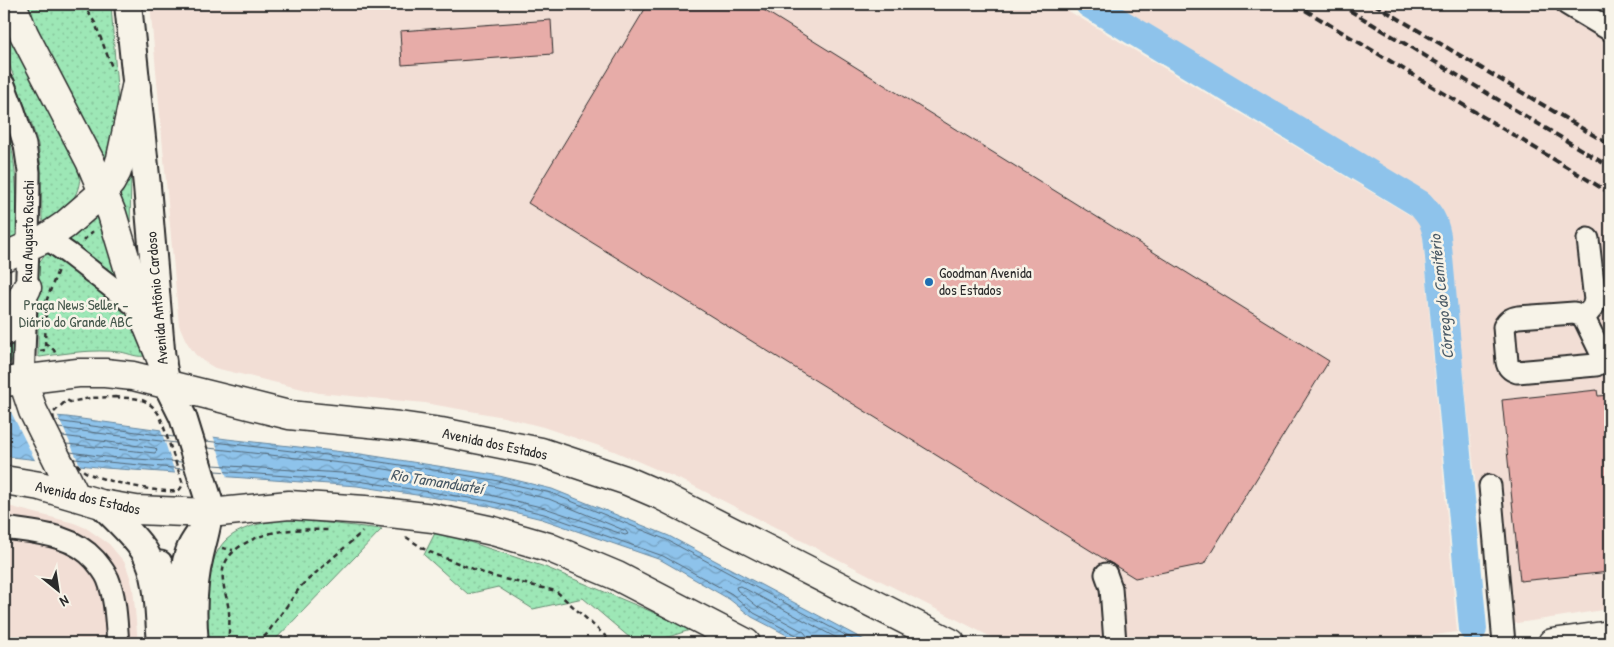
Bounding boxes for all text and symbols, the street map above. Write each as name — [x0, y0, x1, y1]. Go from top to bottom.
street label: Rua Augusto Ruschi — [16, 179, 39, 282]
street label: Avenida Antônio Cardoso — [140, 231, 173, 365]
water label: Córrego do Cemitério — [1423, 232, 1458, 360]
place label: Goodman Avenida dos Estados — [939, 262, 1032, 300]
marker: Goodman Avenida dos Estados — [923, 276, 935, 288]
park label: Praça News Seller – Diário do Grande ABC — [19, 294, 133, 332]
street label: Avenida dos Estados — [441, 422, 550, 465]
water label: Rio Tamanduateí — [389, 463, 487, 500]
street label: Avenida dos Estados — [34, 475, 143, 520]
north arrow — [32, 564, 82, 614]
text: N — [56, 592, 73, 612]

